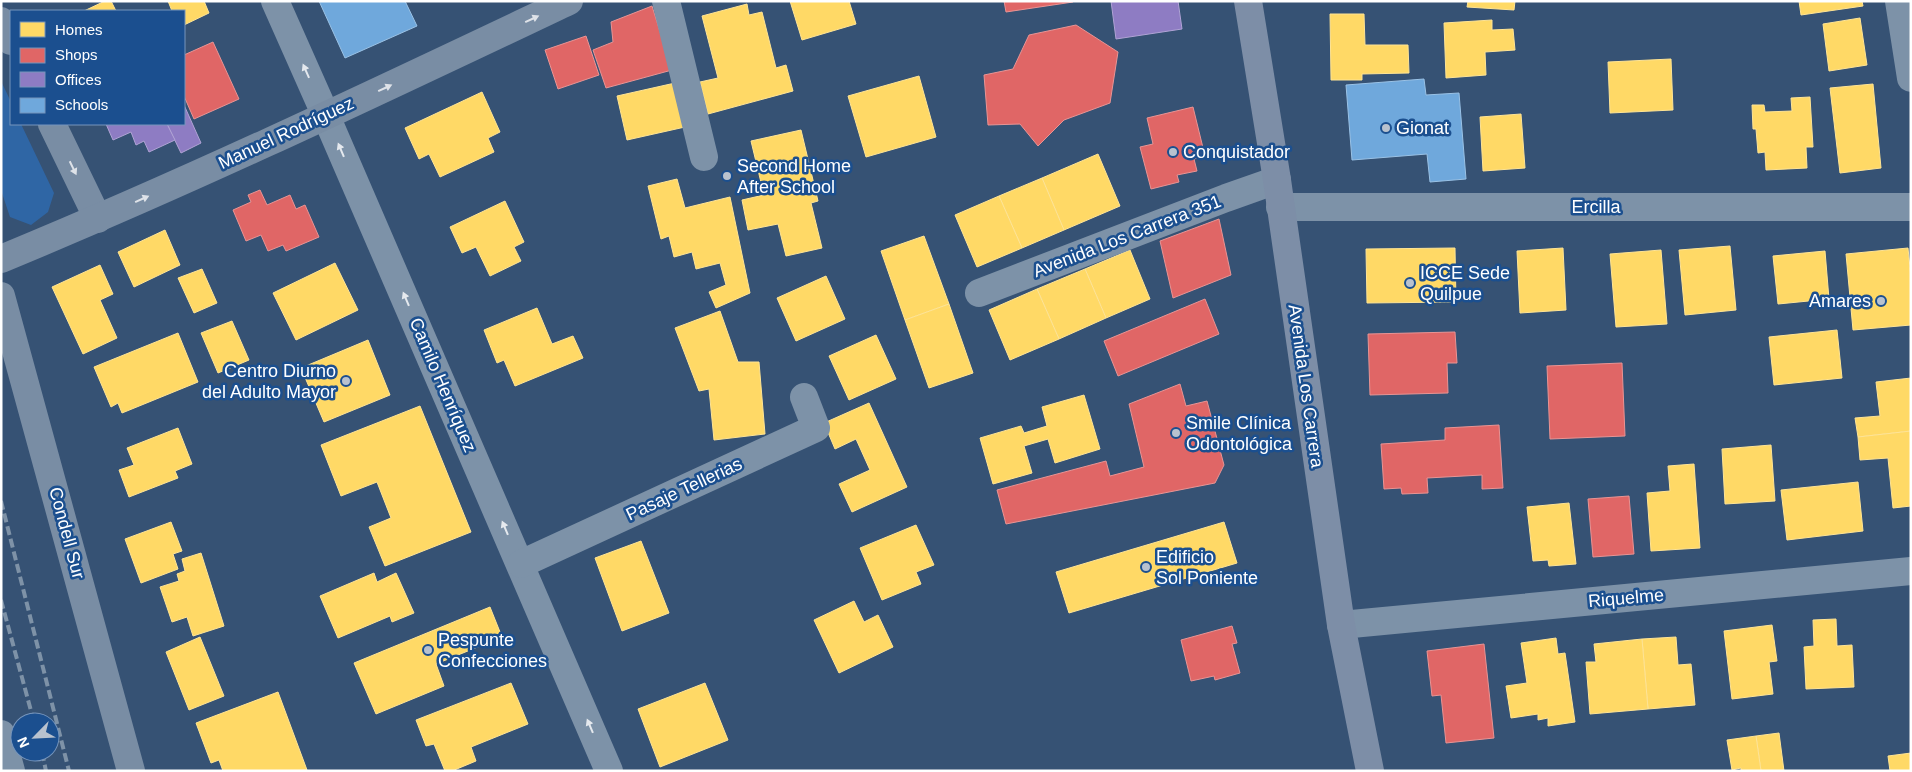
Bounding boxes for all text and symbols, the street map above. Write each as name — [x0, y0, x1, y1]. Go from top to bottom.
legend — [10, 10, 185, 125]
one-way arrow — [525, 14, 539, 22]
text: Homes — [55, 21, 103, 38]
text: Shops — [55, 46, 98, 63]
one-way arrow — [302, 64, 310, 78]
text: Offices — [55, 71, 101, 88]
one-way arrow — [378, 83, 392, 91]
street label: Manuel Rodríguez — [215, 93, 357, 173]
text: Schools — [55, 96, 108, 113]
place label: Gionat — [1396, 118, 1449, 138]
marker: Gionat — [1380, 122, 1392, 134]
place label: Conquistador — [1183, 142, 1290, 162]
one-way arrow — [337, 143, 345, 157]
marker: Conquistador — [1167, 146, 1179, 158]
place label: Second Home After School — [737, 156, 851, 197]
one-way arrow — [69, 160, 77, 175]
marker: Second Home After School — [721, 170, 733, 182]
street label: Avenida Los Carrera 351 — [1030, 191, 1224, 281]
one-way arrow — [135, 195, 149, 203]
street label: Ercilla — [1571, 197, 1621, 217]
place label: ICCE Sede Quilpue — [1420, 263, 1510, 304]
marker: ICCE Sede Quilpue — [1404, 277, 1416, 289]
place label: Amares — [1809, 291, 1871, 311]
one-way arrow — [401, 292, 409, 306]
marker: Amares — [1875, 295, 1887, 307]
street label: Avenida Los Carrera — [1285, 303, 1328, 470]
street label: Camilo Henríquez — [406, 315, 480, 455]
place label: Centro Diurno del Adulto Mayor — [202, 361, 336, 402]
marker: Centro Diurno del Adulto Mayor — [340, 375, 352, 387]
place label: Smile Clínica Odontológica — [1186, 413, 1293, 454]
marker: Smile Clínica Odontológica — [1170, 427, 1182, 439]
street label: Pasaje Tellerias — [623, 453, 745, 525]
street label: Condell Sur — [45, 485, 89, 581]
one-way arrow — [501, 521, 509, 535]
place label: Edificio Sol Poniente — [1156, 547, 1258, 588]
marker: Edificio Sol Poniente — [1140, 561, 1152, 573]
street label: Riquelme — [1587, 585, 1665, 611]
place label: Pespunte Confecciones — [438, 630, 547, 671]
marker: Pespunte Confecciones — [422, 644, 434, 656]
north arrow — [10, 712, 60, 762]
one-way arrow — [585, 719, 593, 733]
text: N — [14, 734, 32, 750]

